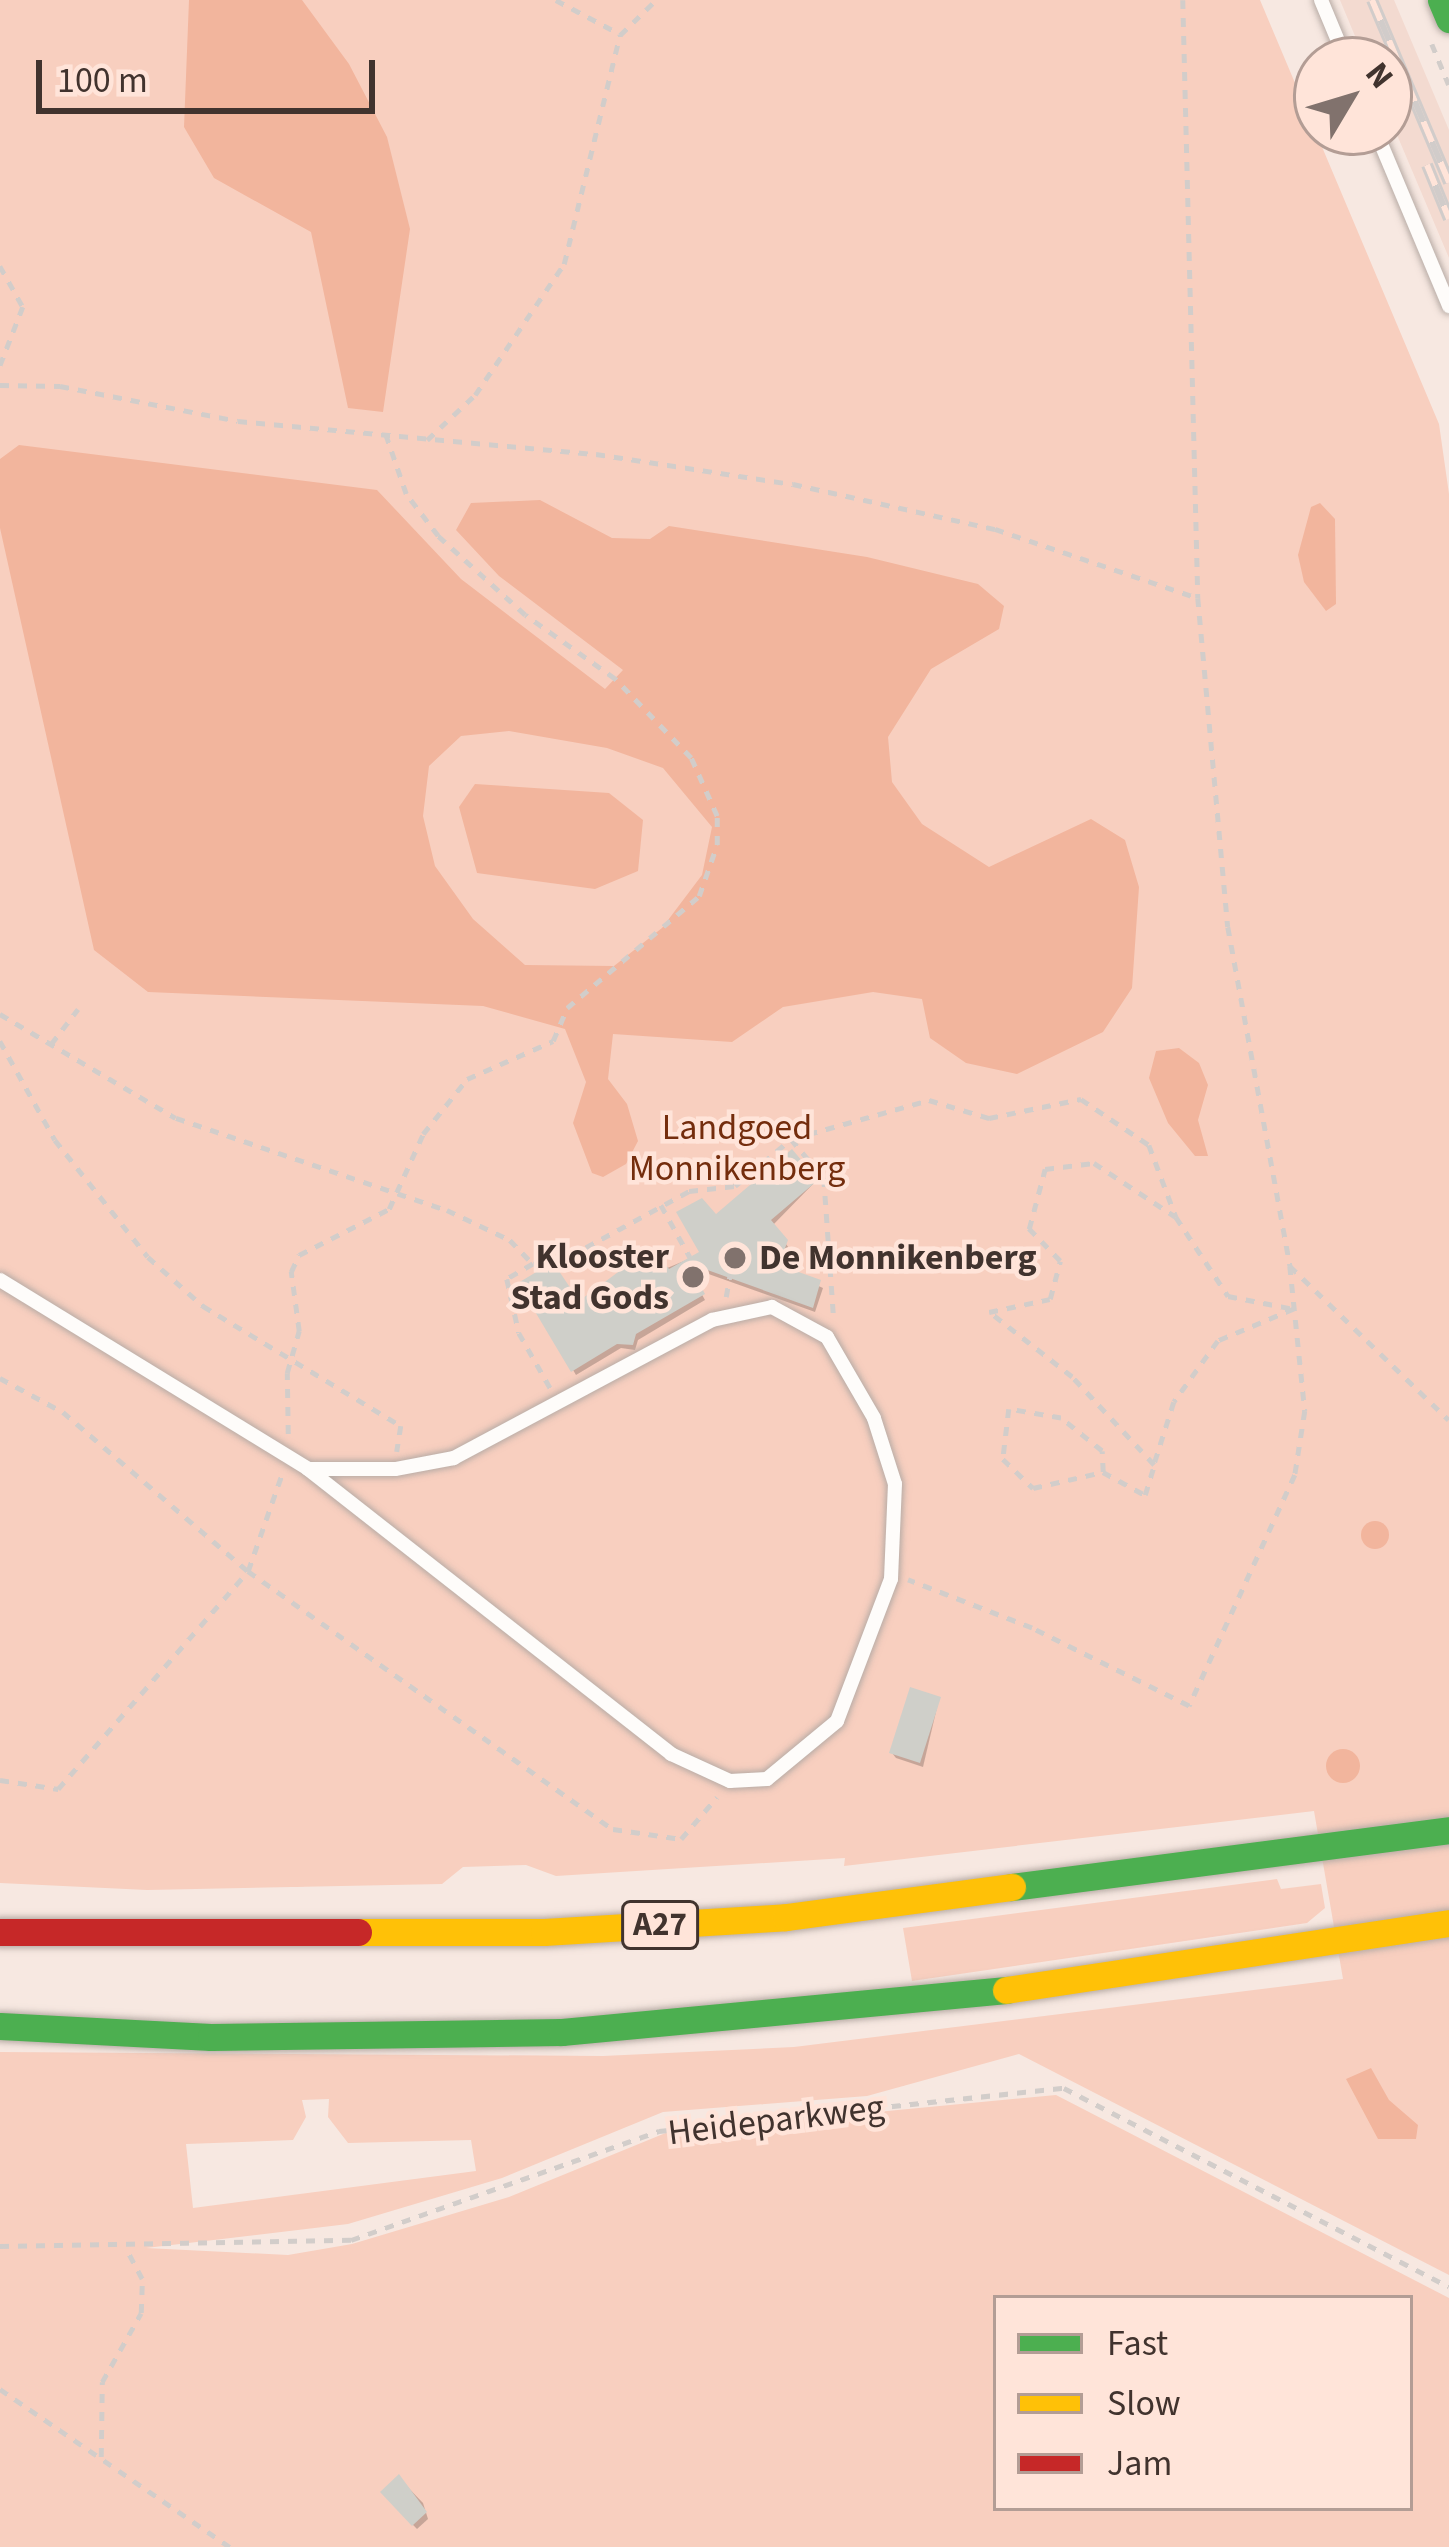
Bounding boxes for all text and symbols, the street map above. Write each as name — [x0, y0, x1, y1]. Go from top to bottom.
scale bar — [42, 36, 381, 110]
north arrow — [1293, 36, 1413, 156]
text: N — [1354, 52, 1405, 98]
text: 100 m — [57, 55, 148, 106]
park label: Landgoed Monnikenberg — [629, 1105, 845, 1190]
place label: Klooster Stad Gods — [511, 1234, 669, 1319]
place label: De Monnikenberg — [759, 1236, 1037, 1280]
marker: De Monnikenberg — [722, 1245, 748, 1271]
marker: Klooster Stad Gods — [680, 1264, 706, 1290]
road number: A27 — [621, 1898, 699, 1952]
street label: Heideparkweg — [666, 2085, 886, 2155]
legend — [993, 2295, 1413, 2511]
text: Fast — [1107, 2318, 1168, 2369]
text: Slow — [1107, 2378, 1181, 2429]
text: Jam — [1107, 2438, 1172, 2489]

